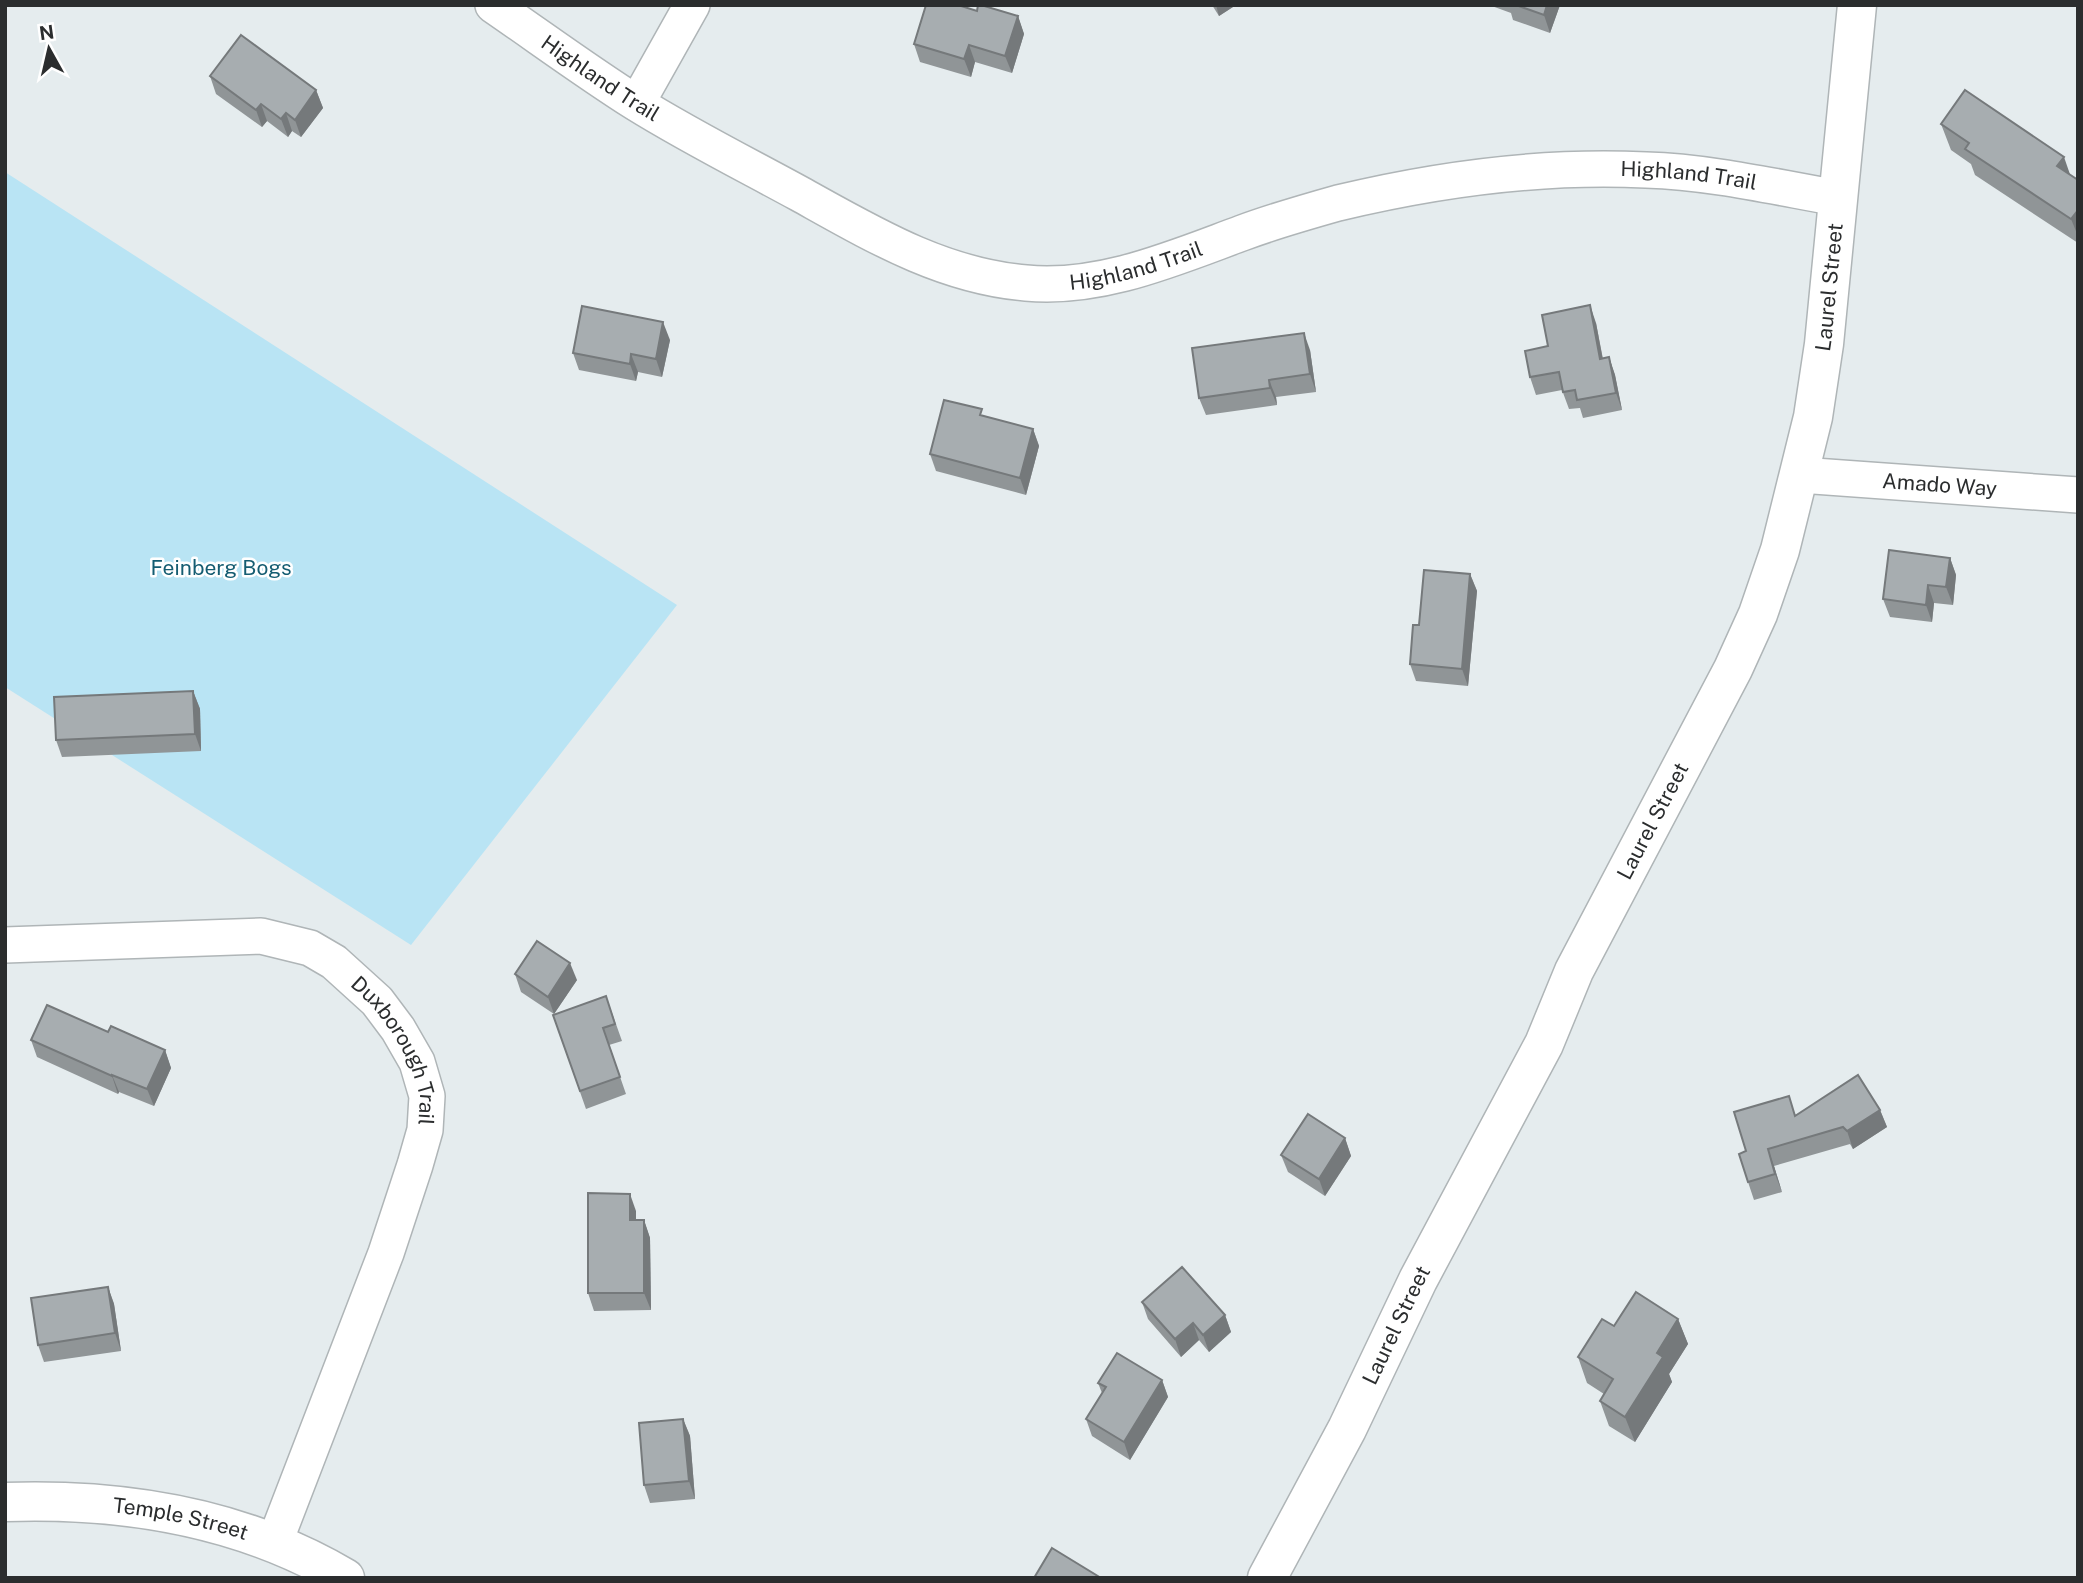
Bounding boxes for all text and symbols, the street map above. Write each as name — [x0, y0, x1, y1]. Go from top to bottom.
north arrow — [14, 14, 84, 84]
text: N — [38, 20, 56, 44]
street label: Highland Trail — [537, 30, 664, 126]
street label: Highland Trail — [1620, 156, 1759, 195]
street label: Laurel Street — [1810, 222, 1848, 353]
street label: Highland Trail — [1068, 236, 1206, 295]
street label: Amado Way — [1881, 468, 1998, 501]
park label: Feinberg Bogs — [150, 555, 292, 580]
street label: Laurel Street — [1611, 758, 1693, 884]
street label: Duxborough Trail — [346, 971, 440, 1126]
street label: Laurel Street — [1357, 1261, 1435, 1388]
street label: Temple Street — [112, 1492, 252, 1545]

